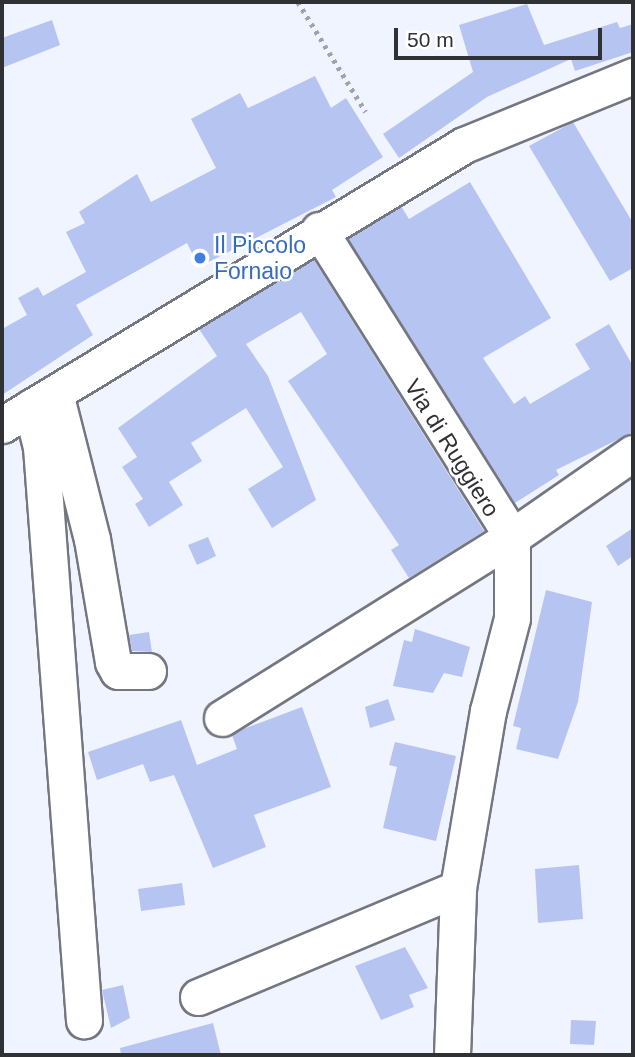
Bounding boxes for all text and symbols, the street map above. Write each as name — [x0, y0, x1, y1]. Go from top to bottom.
scale bar — [397, 14, 605, 58]
text: 50 m — [407, 28, 454, 51]
place label: Il Piccolo Fornaio — [214, 231, 306, 285]
marker: Il Piccolo Fornaio — [192, 250, 208, 266]
street label: Via di Ruggiero — [399, 374, 505, 522]

